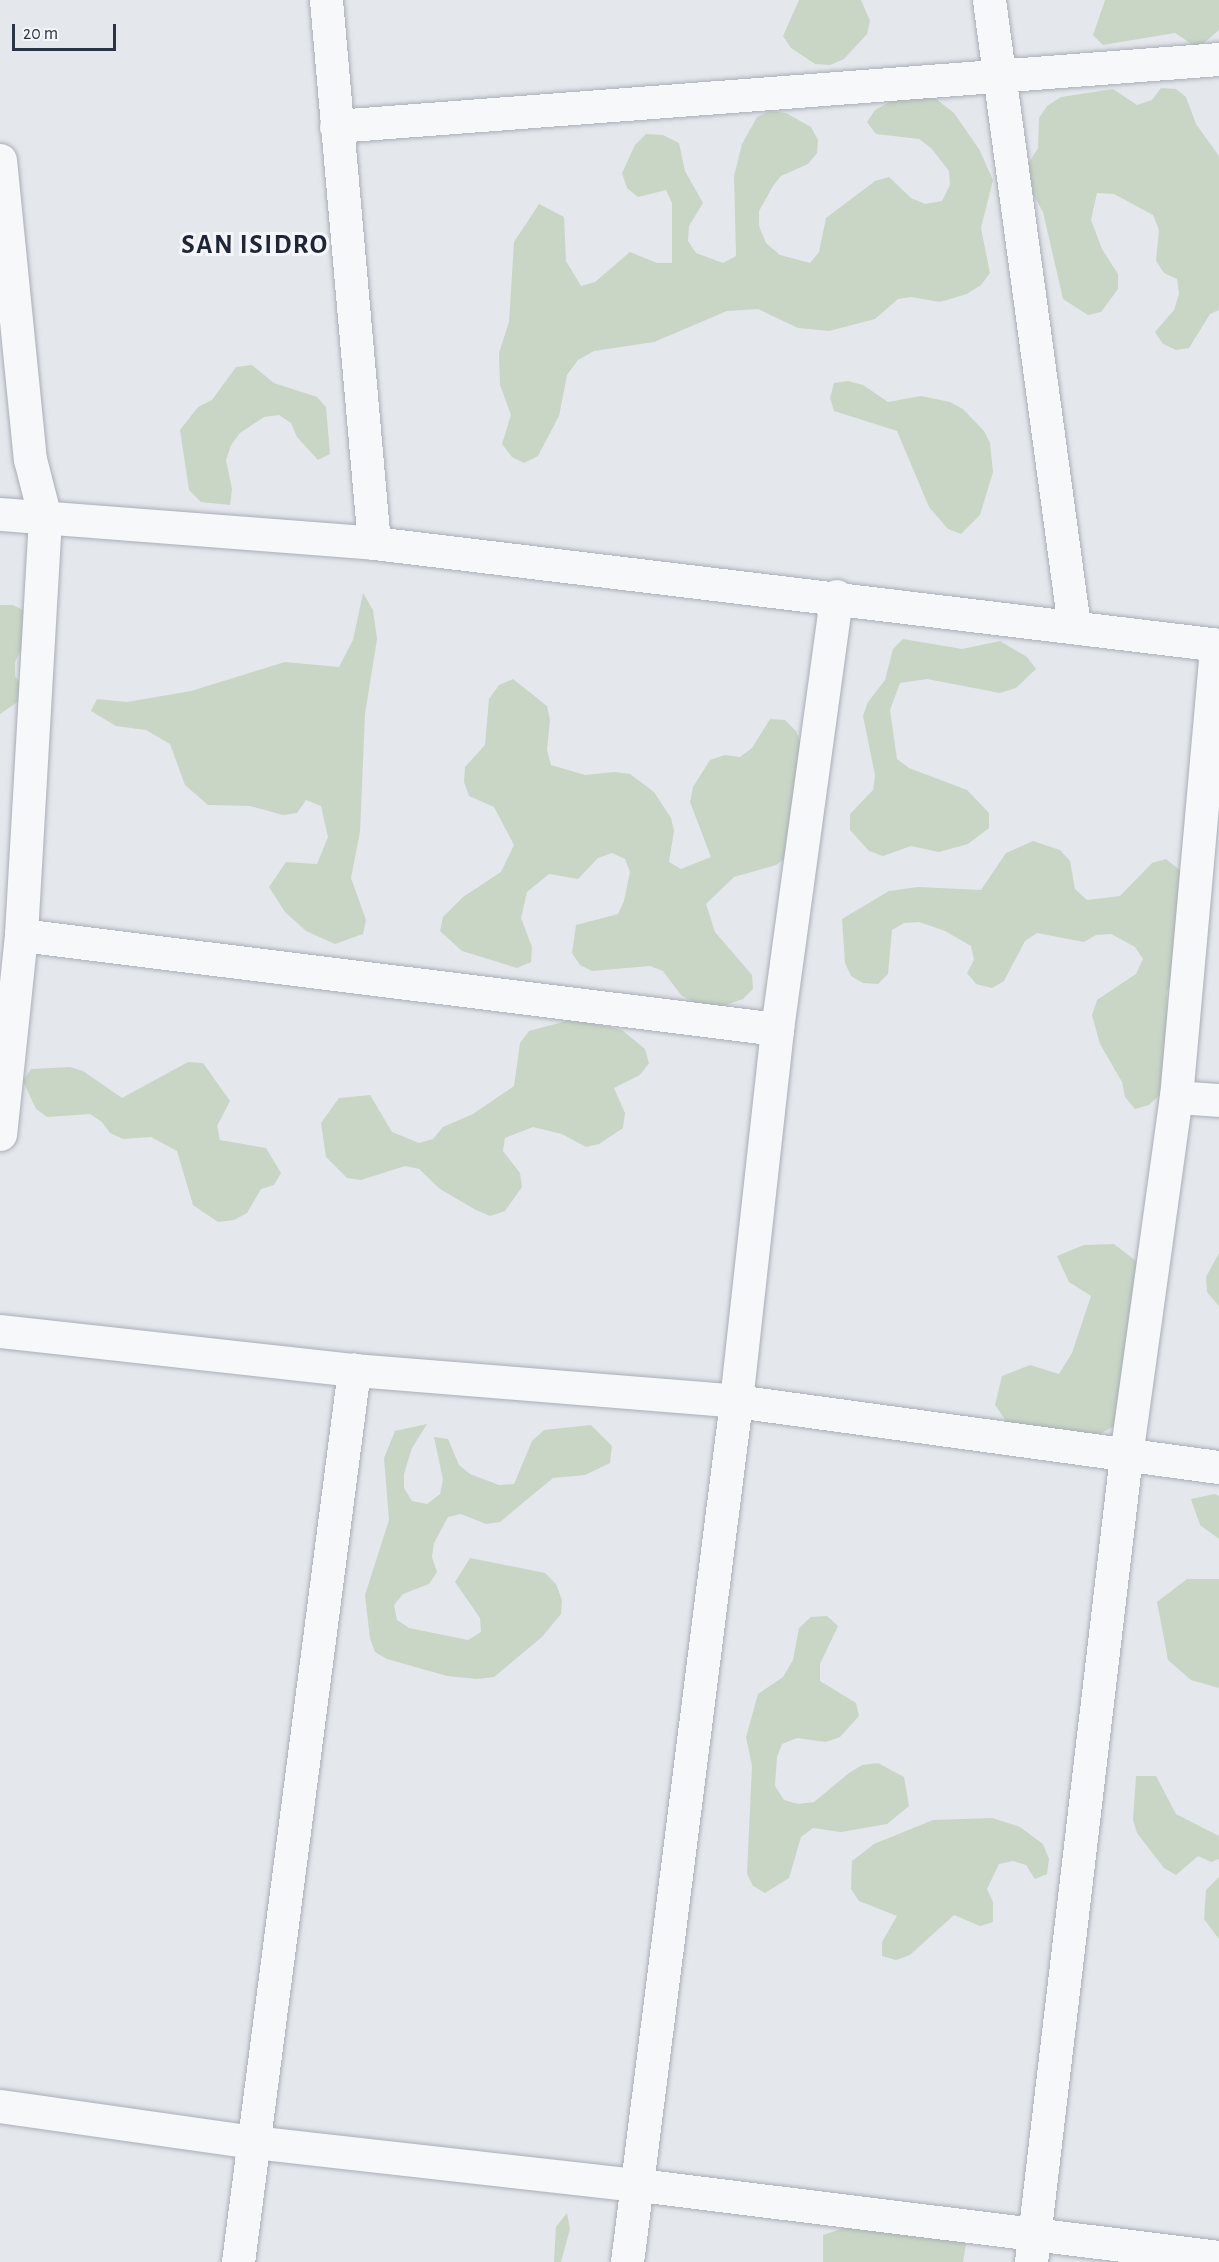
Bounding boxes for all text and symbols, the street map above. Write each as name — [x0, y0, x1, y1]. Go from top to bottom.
scale bar — [15, 12, 118, 50]
text: 20 m — [23, 25, 58, 43]
district label: SAN ISIDRO — [181, 229, 329, 261]

